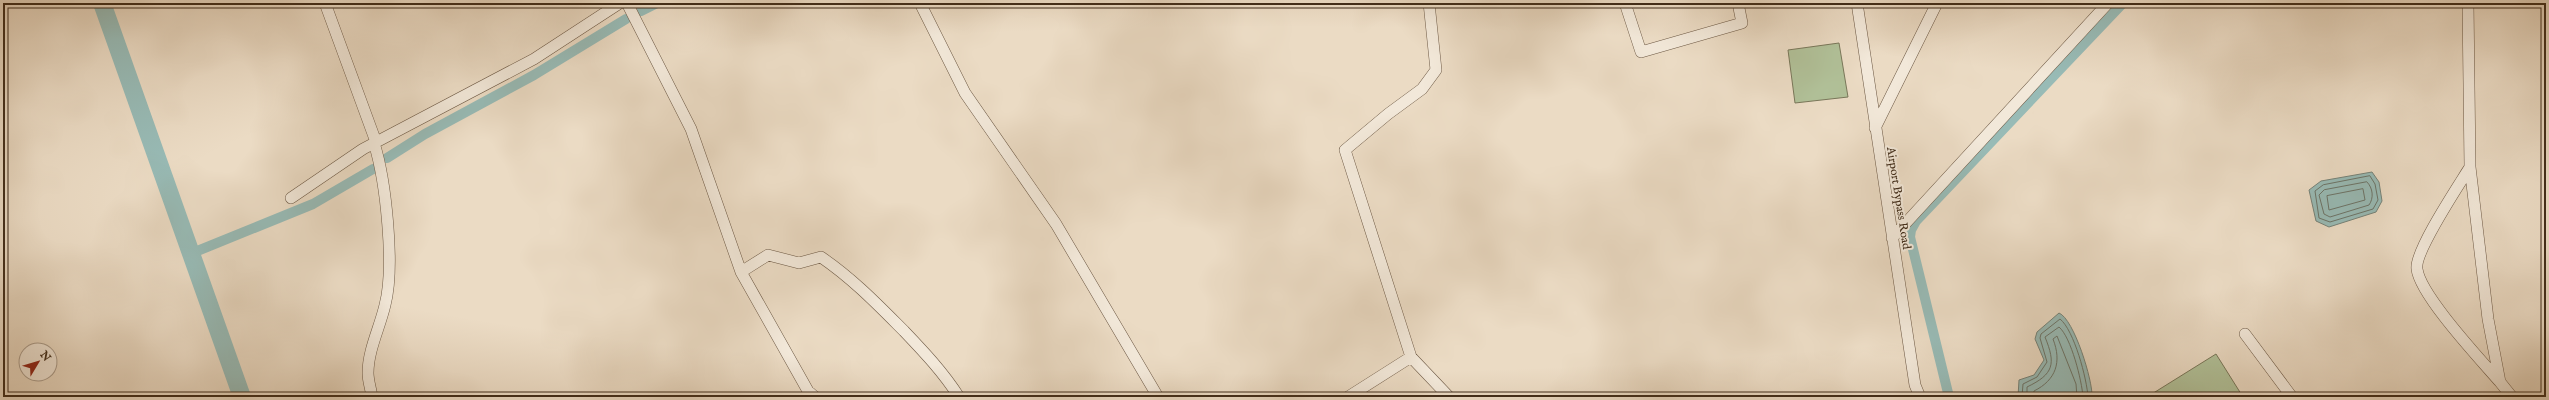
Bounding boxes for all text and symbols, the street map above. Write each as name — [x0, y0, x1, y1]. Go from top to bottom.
street label: Airport Bypass Road — [1882, 145, 1914, 251]
north arrow — [18, 342, 58, 382]
text: N — [36, 348, 54, 365]

